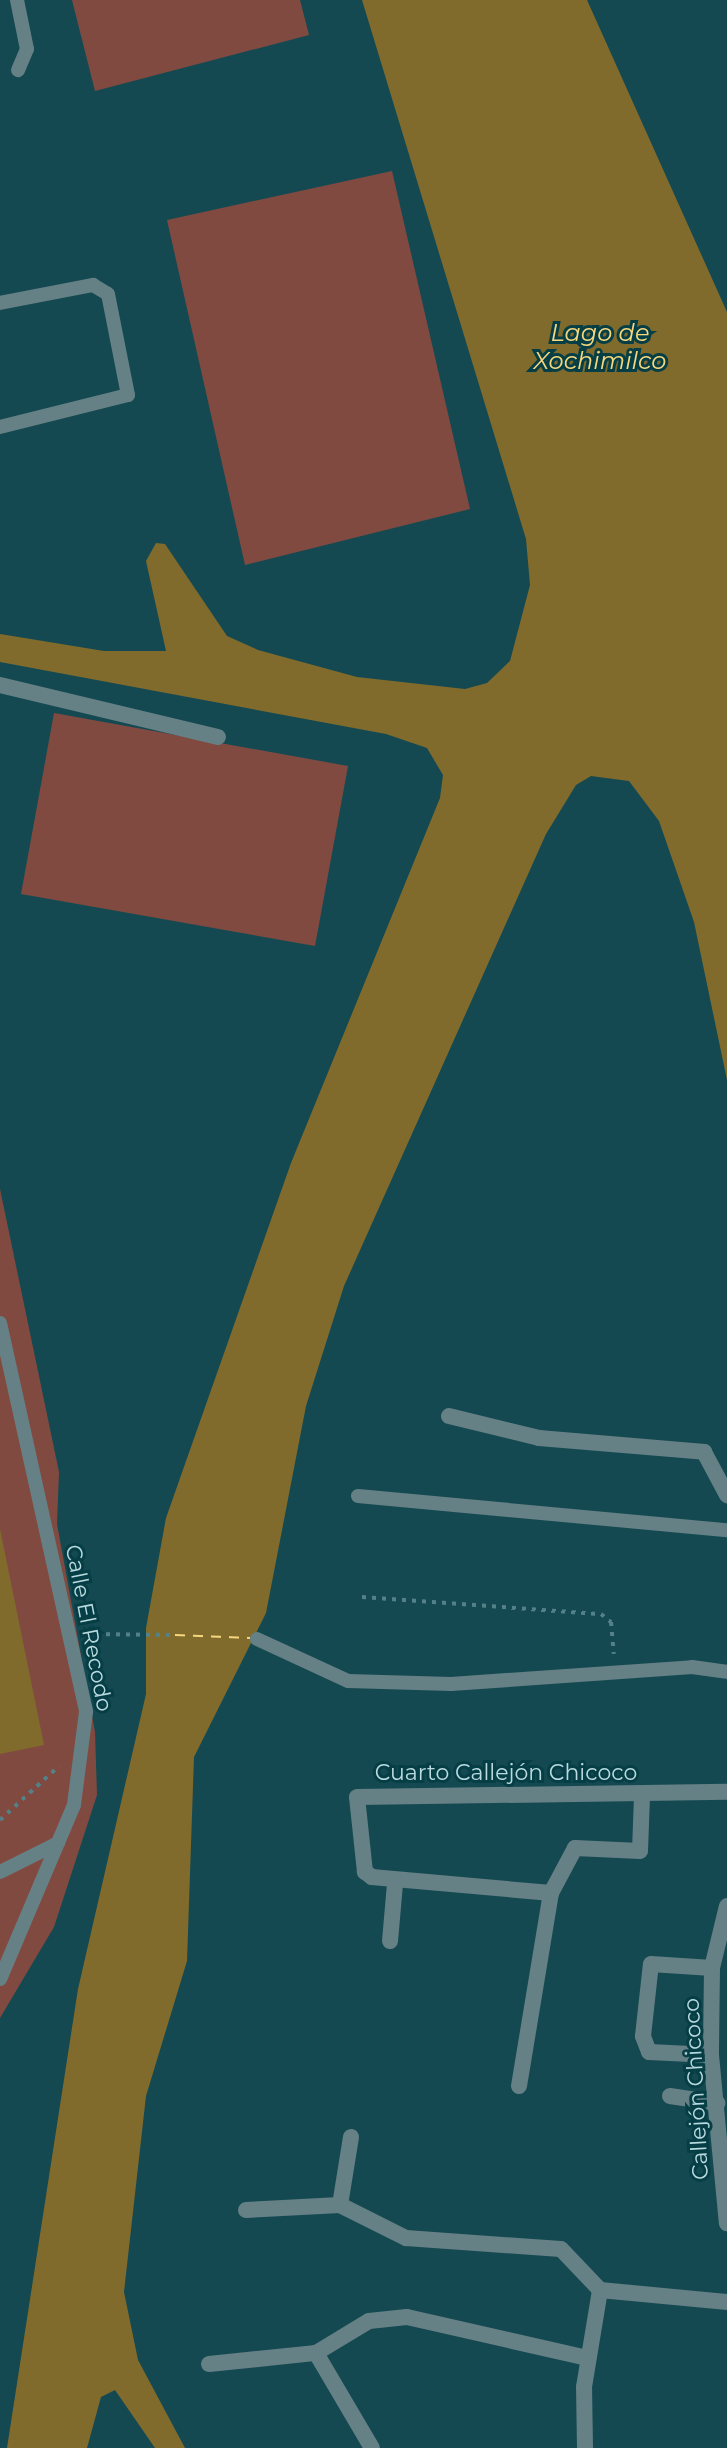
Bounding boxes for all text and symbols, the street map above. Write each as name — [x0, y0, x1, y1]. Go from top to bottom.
water label: Lago de Xochimilco — [534, 319, 666, 375]
street label: Calle El Recodo — [60, 1542, 118, 1714]
street label: Cuarto Callejón Chicoco — [375, 1760, 637, 1786]
street label: Callejón Chicoco — [678, 1997, 714, 2181]

